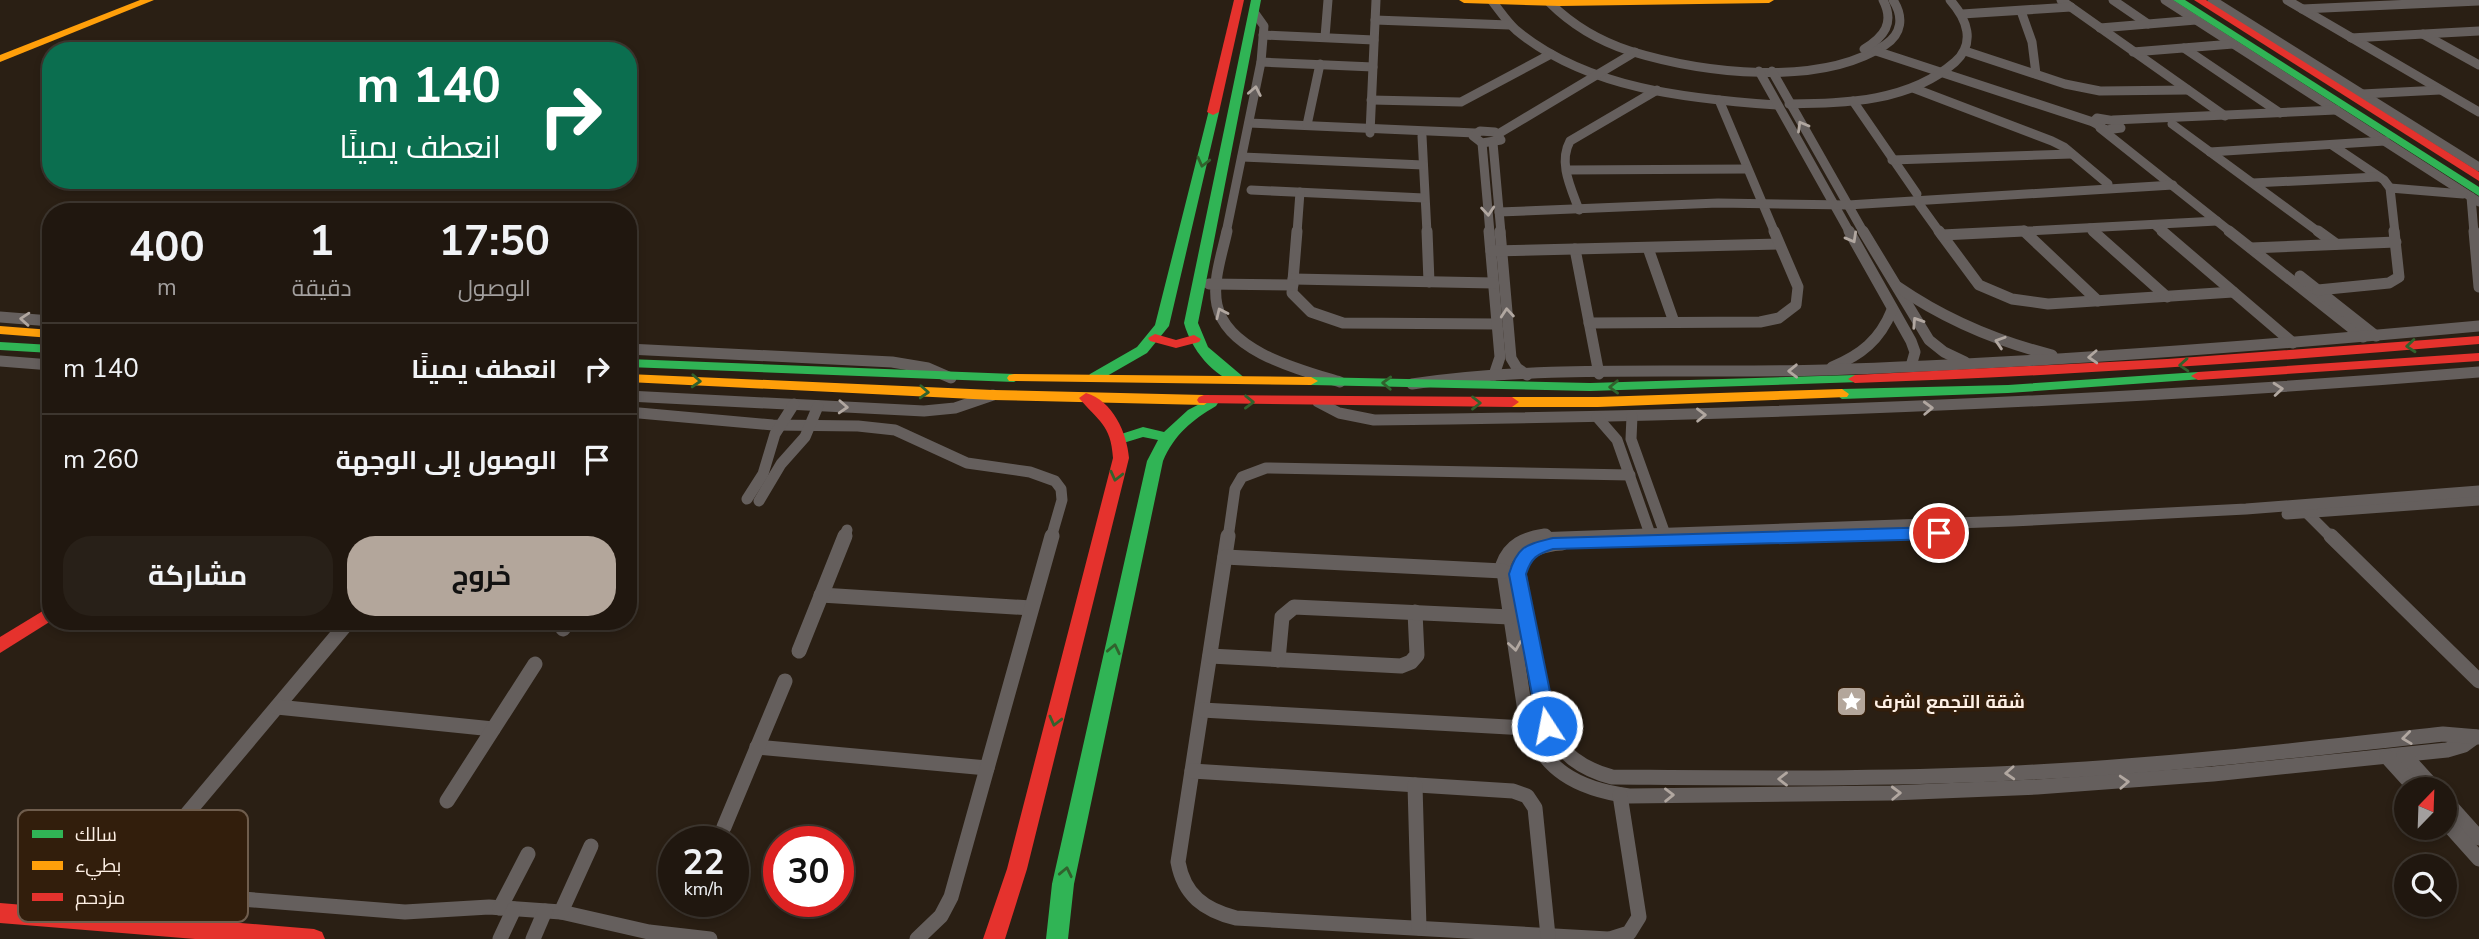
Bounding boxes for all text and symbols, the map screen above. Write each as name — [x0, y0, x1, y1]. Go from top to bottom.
text: 140 m — [357, 52, 501, 119]
icon: right — [525, 70, 616, 161]
one-way arrow — [1247, 85, 1262, 97]
one-way arrow — [1797, 120, 1810, 133]
text: انعطف يمينًا — [339, 126, 501, 169]
one-way arrow — [1197, 156, 1211, 168]
one-way arrow — [1480, 206, 1495, 217]
text: 1 — [309, 213, 334, 270]
text: 17:50 — [439, 213, 550, 270]
text: 400 — [129, 219, 205, 276]
one-way arrow — [1844, 231, 1857, 243]
text: m — [157, 272, 177, 303]
text: دقيقة — [292, 273, 352, 304]
text: الوصول — [458, 273, 531, 304]
one-way arrow — [1215, 308, 1229, 320]
one-way arrow — [1500, 308, 1515, 319]
one-way arrow — [20, 312, 31, 327]
one-way arrow — [1913, 317, 1925, 330]
one-way arrow — [1995, 335, 2007, 350]
one-way arrow — [2405, 338, 2416, 353]
one-way arrow — [2088, 349, 2099, 364]
icon: right — [578, 350, 616, 388]
text: 140 m — [63, 351, 139, 386]
text: انعطف يمينًا — [411, 352, 557, 387]
one-way arrow — [2178, 357, 2189, 372]
one-way arrow — [1787, 363, 1798, 379]
one-way arrow — [691, 374, 702, 389]
one-way arrow — [1381, 375, 1392, 391]
one-way arrow — [1609, 379, 1619, 395]
one-way arrow — [2273, 382, 2284, 397]
one-way arrow — [918, 384, 929, 399]
one-way arrow — [1244, 394, 1255, 410]
one-way arrow — [1472, 395, 1482, 411]
one-way arrow — [838, 399, 849, 414]
one-way arrow — [1923, 400, 1934, 415]
one-way arrow — [1696, 407, 1707, 422]
icon: arrive — [578, 441, 616, 479]
text: 260 m — [63, 442, 139, 477]
text: الوصول إلى الوجهة — [336, 443, 557, 478]
one-way arrow — [1110, 470, 1124, 482]
pin — [1909, 503, 1969, 563]
icon: arrive — [1920, 514, 1958, 552]
button: مشاركة — [63, 536, 333, 616]
button: خروج — [347, 536, 616, 616]
one-way arrow — [1507, 640, 1522, 652]
one-way arrow — [1106, 643, 1121, 655]
place icon: شقة التجمع اشرف — [1834, 685, 1868, 719]
position arrow — [1510, 689, 1584, 763]
place label: شقة التجمع اشرف — [1874, 690, 2025, 714]
one-way arrow — [1049, 714, 1063, 726]
one-way arrow — [2401, 730, 2413, 745]
one-way arrow — [2004, 765, 2015, 780]
one-way arrow — [1777, 771, 1787, 787]
one-way arrow — [2118, 775, 2129, 790]
north arrow — [2394, 777, 2457, 840]
map controls — [2394, 777, 2457, 917]
one-way arrow — [1891, 785, 1902, 800]
one-way arrow — [1664, 787, 1675, 803]
legend — [18, 810, 248, 922]
text: سالك — [75, 822, 117, 848]
speed limit sign: 30 — [763, 826, 854, 917]
text: 22 — [682, 839, 725, 886]
text: بطيء — [75, 853, 121, 880]
button: search — [2394, 854, 2457, 917]
one-way arrow — [1058, 866, 1072, 878]
text: km/h — [684, 877, 723, 901]
text: مزدحم — [75, 885, 125, 911]

